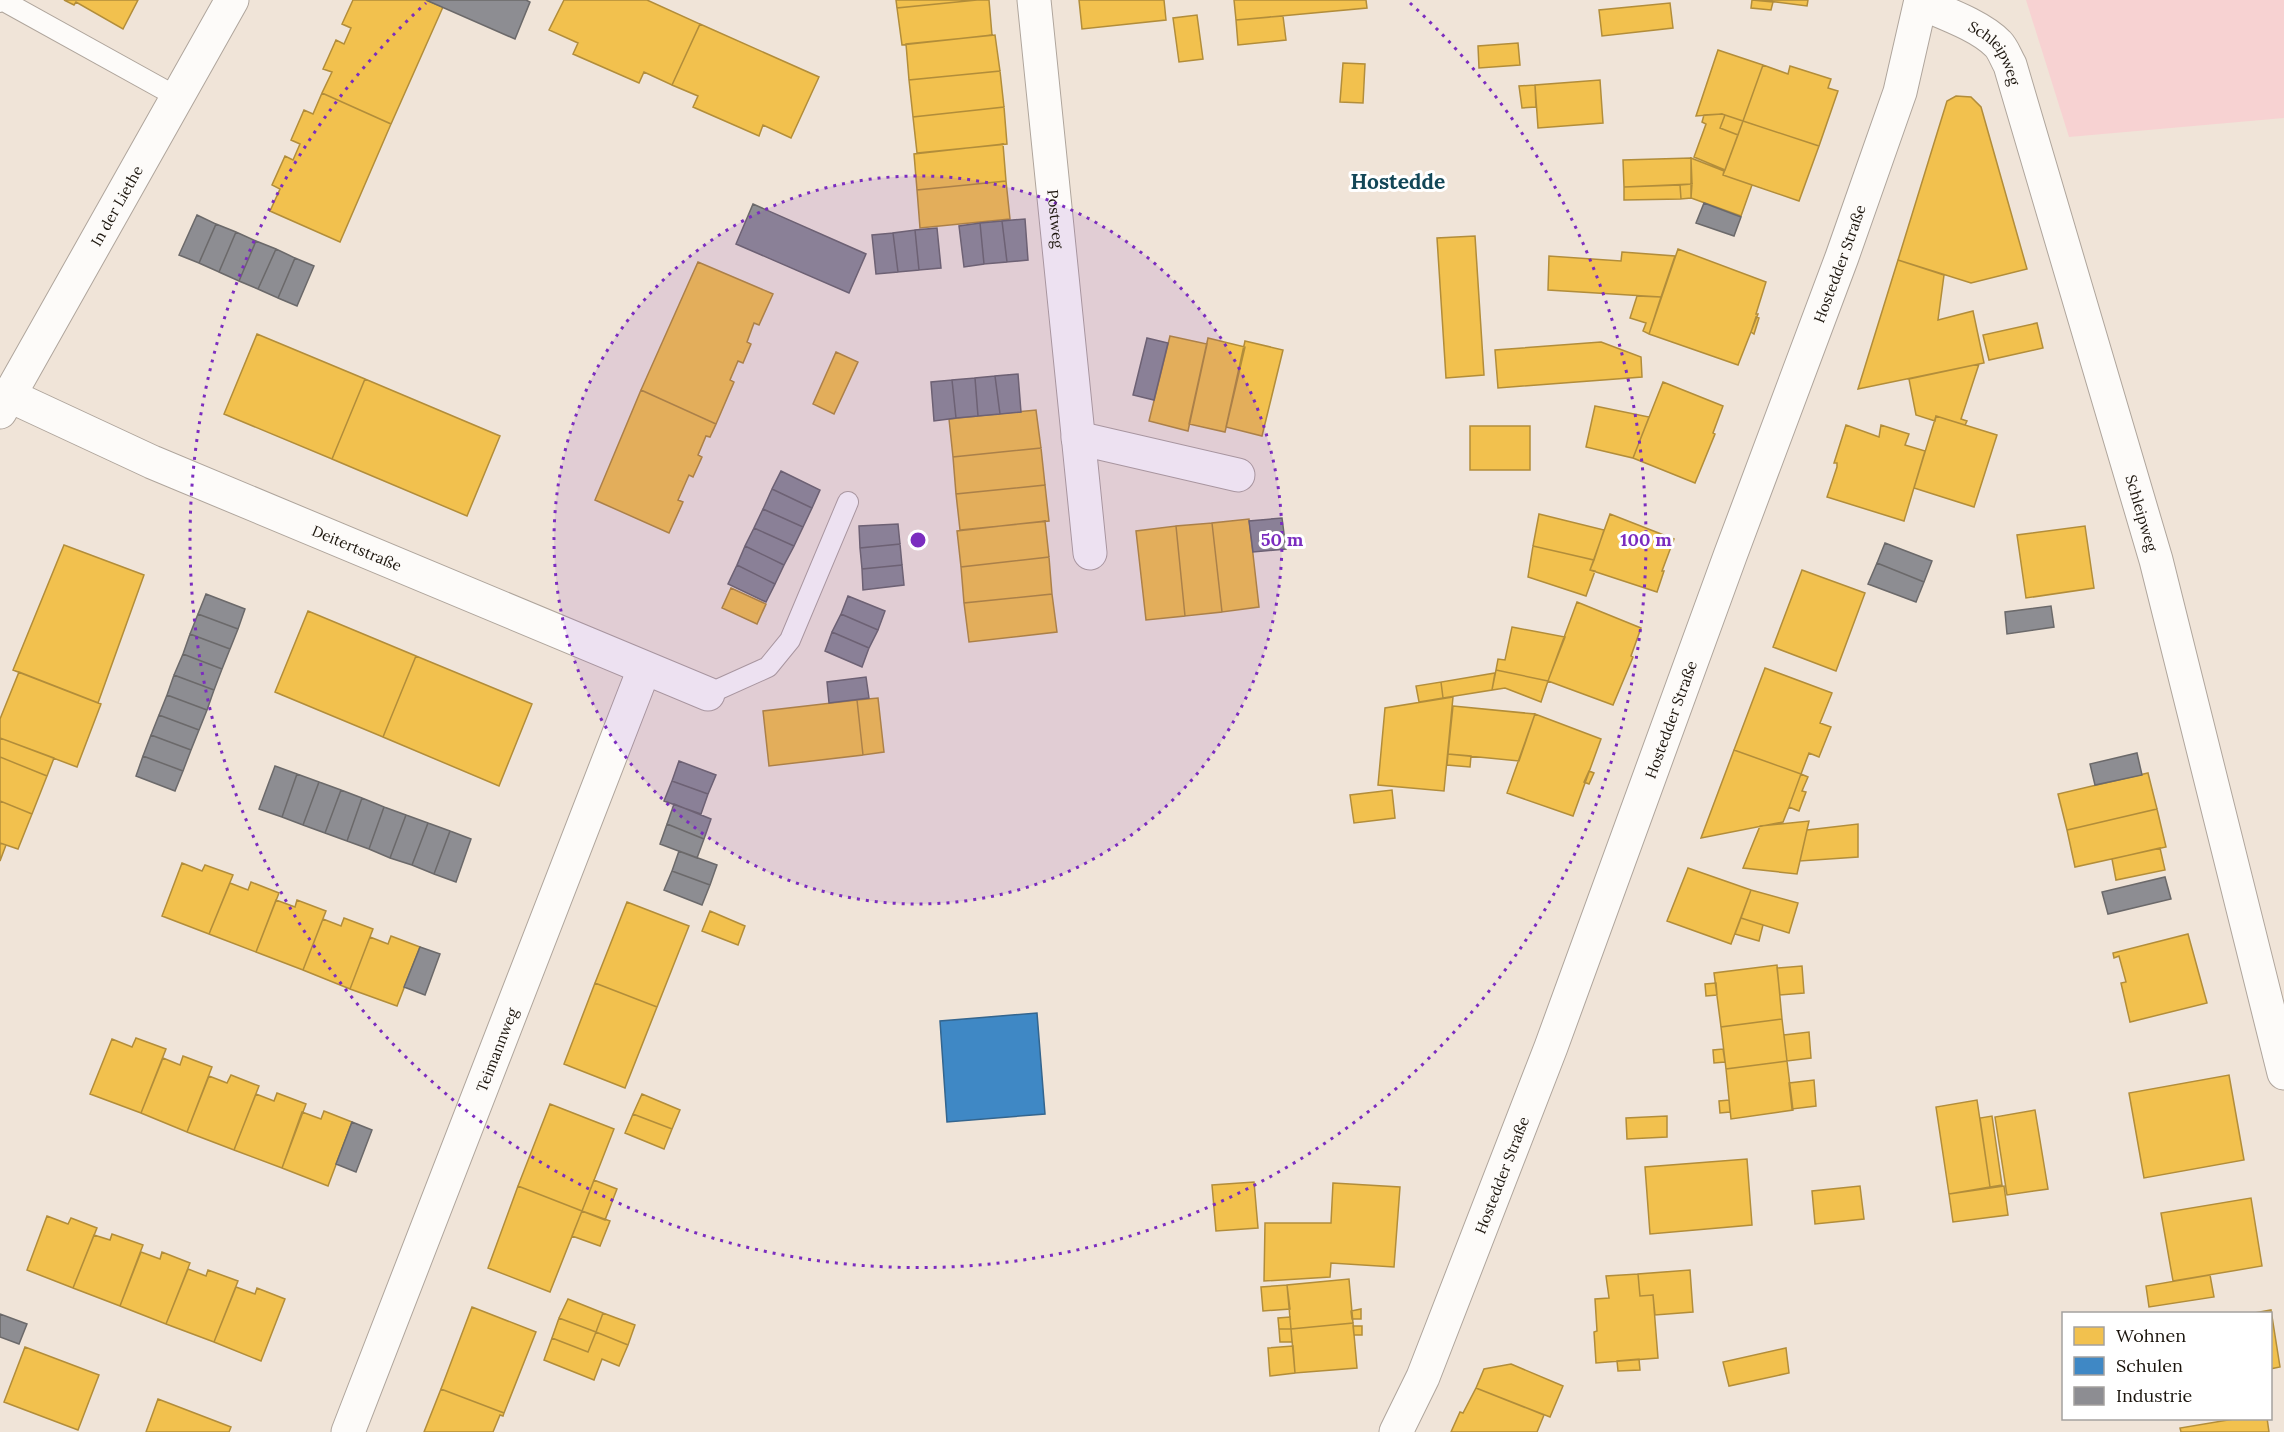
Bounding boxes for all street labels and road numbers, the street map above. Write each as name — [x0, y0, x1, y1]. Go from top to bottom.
street label: Schleipweg — [1965, 16, 2025, 88]
street label: In der Liethe — [86, 162, 147, 249]
street label: Postweg — [1044, 189, 1069, 250]
street label: Hostedder Straße — [1809, 202, 1869, 325]
street label: Schleipweg — [2122, 472, 2163, 554]
street label: Deitertstraße — [309, 520, 405, 575]
street label: Hostedder Straße — [1640, 658, 1701, 781]
street label: Teimannweg — [471, 1004, 521, 1095]
street label: Hostedder Straße — [1470, 1114, 1533, 1236]

